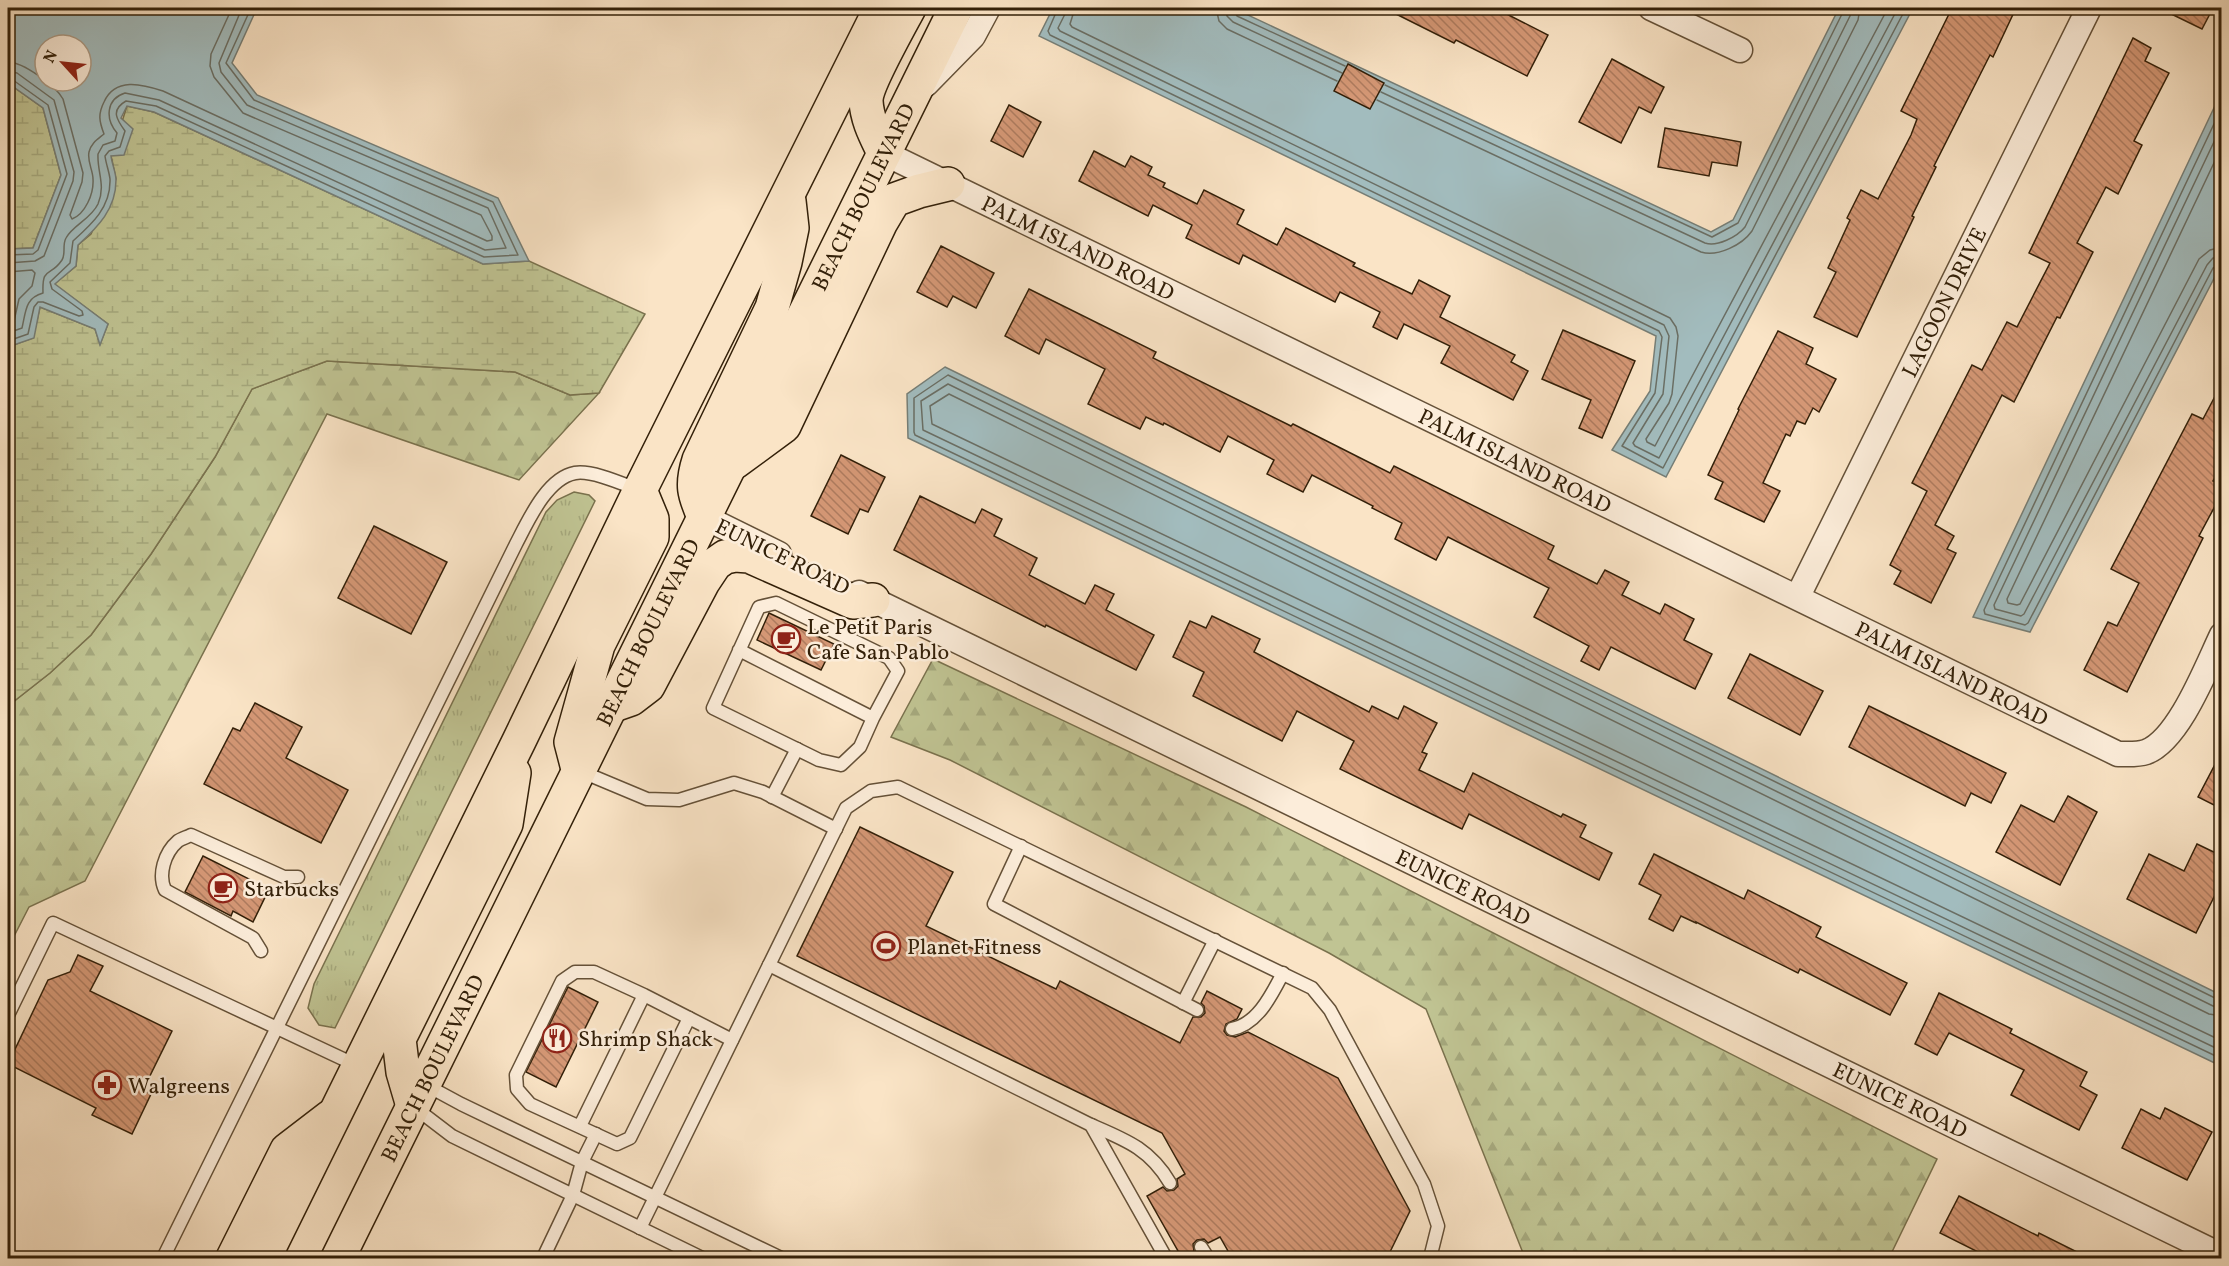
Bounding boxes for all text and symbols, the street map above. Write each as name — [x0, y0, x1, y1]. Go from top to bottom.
north arrow — [33, 33, 93, 93]
text: N — [39, 47, 64, 67]
street label: BEACH BOULEVARD — [806, 99, 924, 297]
street label: PALM ISLAND ROAD — [975, 190, 1179, 310]
street label: LAGOON DRIVE — [1896, 223, 1996, 383]
street label: PALM ISLAND ROAD — [1412, 402, 1616, 523]
street label: EUNICE ROAD — [709, 512, 855, 604]
street label: BEACH BOULEVARD — [590, 534, 709, 732]
place label: Le Petit Paris Cafe San Pablo — [807, 613, 949, 669]
street label: PALM ISLAND ROAD — [1849, 615, 2053, 736]
cafe icon: Le Petit Paris Cafe San Pablo — [770, 623, 802, 655]
street label: EUNICE ROAD — [1390, 843, 1535, 935]
cafe icon: Starbucks — [207, 872, 239, 904]
place label: Starbucks — [244, 875, 339, 906]
sports icon: Planet Fitness — [870, 930, 902, 962]
place label: Planet Fitness — [907, 933, 1041, 964]
street label: BEACH BOULEVARD — [375, 970, 494, 1168]
restaurant icon: Shrimp Shack — [541, 1022, 573, 1054]
place label: Shrimp Shack — [578, 1025, 713, 1056]
street label: EUNICE ROAD — [1827, 1056, 1972, 1148]
pharmacy icon: Walgreens — [91, 1069, 123, 1101]
place label: Walgreens — [128, 1072, 230, 1103]

